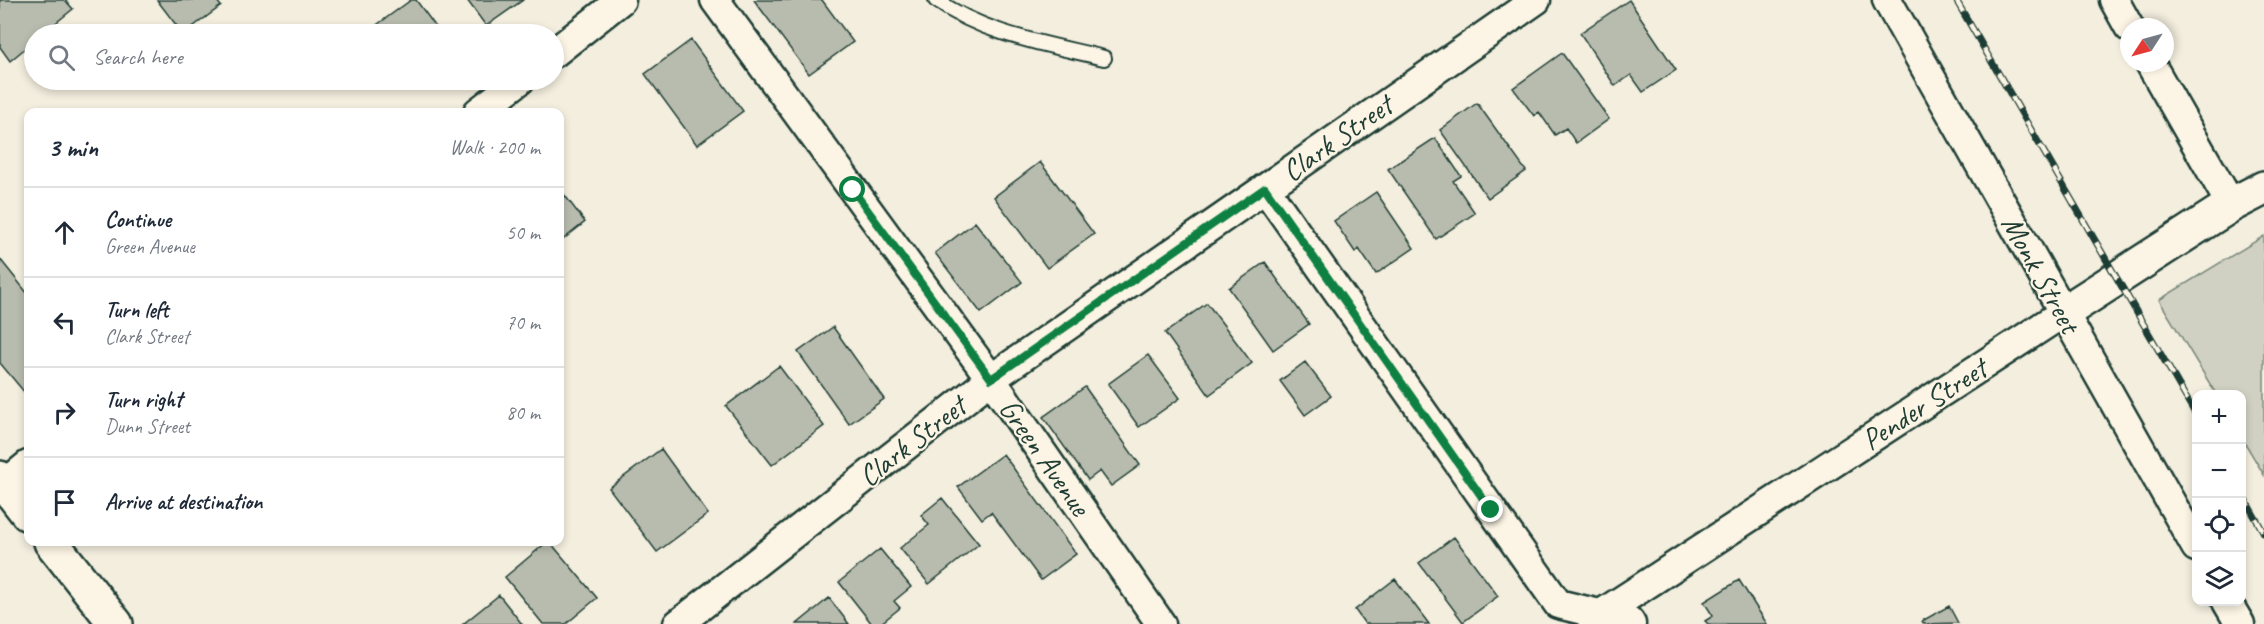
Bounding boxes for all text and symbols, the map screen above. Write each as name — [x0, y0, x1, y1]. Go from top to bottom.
north arrow — [2120, 18, 2174, 72]
search box — [24, 24, 564, 90]
icon: search — [45, 41, 78, 74]
text: Search here — [93, 43, 183, 71]
street label: Clark Street — [1274, 84, 1403, 190]
text: 3 min — [48, 131, 98, 164]
text: Walk · 200 m — [450, 135, 540, 160]
route start — [839, 176, 865, 202]
text: Continue — [105, 206, 171, 234]
street label: Monk Street — [1993, 209, 2090, 342]
icon: ahead — [48, 216, 81, 249]
text: 50 m — [506, 220, 540, 245]
text: Green Avenue — [105, 234, 195, 259]
text: Turn left — [105, 296, 169, 324]
icon: left — [48, 306, 81, 339]
text: 70 m — [506, 310, 540, 335]
text: Clark Street — [105, 324, 189, 349]
street label: Pender Street — [1854, 347, 1997, 458]
street label: Clark Street — [851, 385, 977, 495]
text: Turn right — [105, 386, 182, 414]
map controls — [2192, 390, 2246, 606]
button: + — [2192, 390, 2246, 444]
street label: Green Avenue — [991, 391, 1100, 525]
icon: right — [48, 396, 81, 429]
text: 80 m — [506, 400, 540, 425]
text: Dunn Street — [105, 414, 190, 439]
button: − — [2192, 444, 2246, 498]
icon: arrive — [48, 486, 81, 519]
text: Arrive at destination — [105, 488, 262, 516]
route end — [1477, 496, 1503, 522]
button: locate — [2192, 498, 2246, 552]
button: layers — [2192, 552, 2246, 606]

